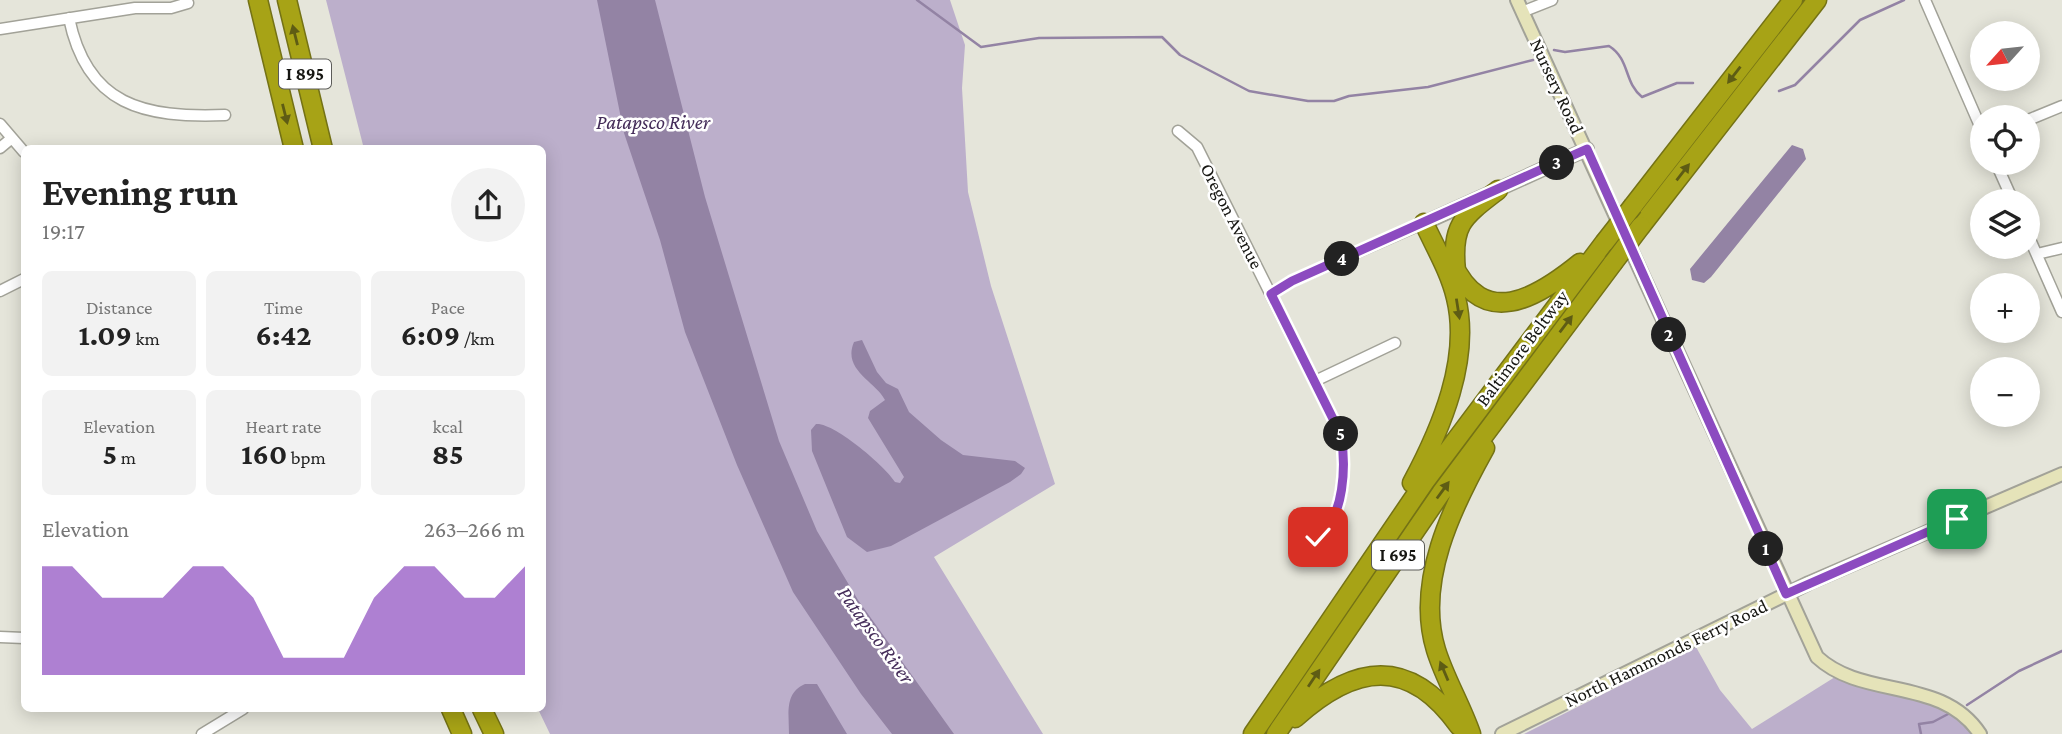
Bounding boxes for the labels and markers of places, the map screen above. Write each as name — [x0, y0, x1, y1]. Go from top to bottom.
pin: 3 — [1540, 146, 1574, 180]
pin: 4 — [1324, 242, 1360, 276]
pin: 2 — [1652, 318, 1686, 352]
pin: 5 — [1324, 416, 1358, 452]
pin — [1927, 489, 1987, 549]
pin — [1288, 507, 1348, 567]
pin: 1 — [1748, 532, 1784, 566]

